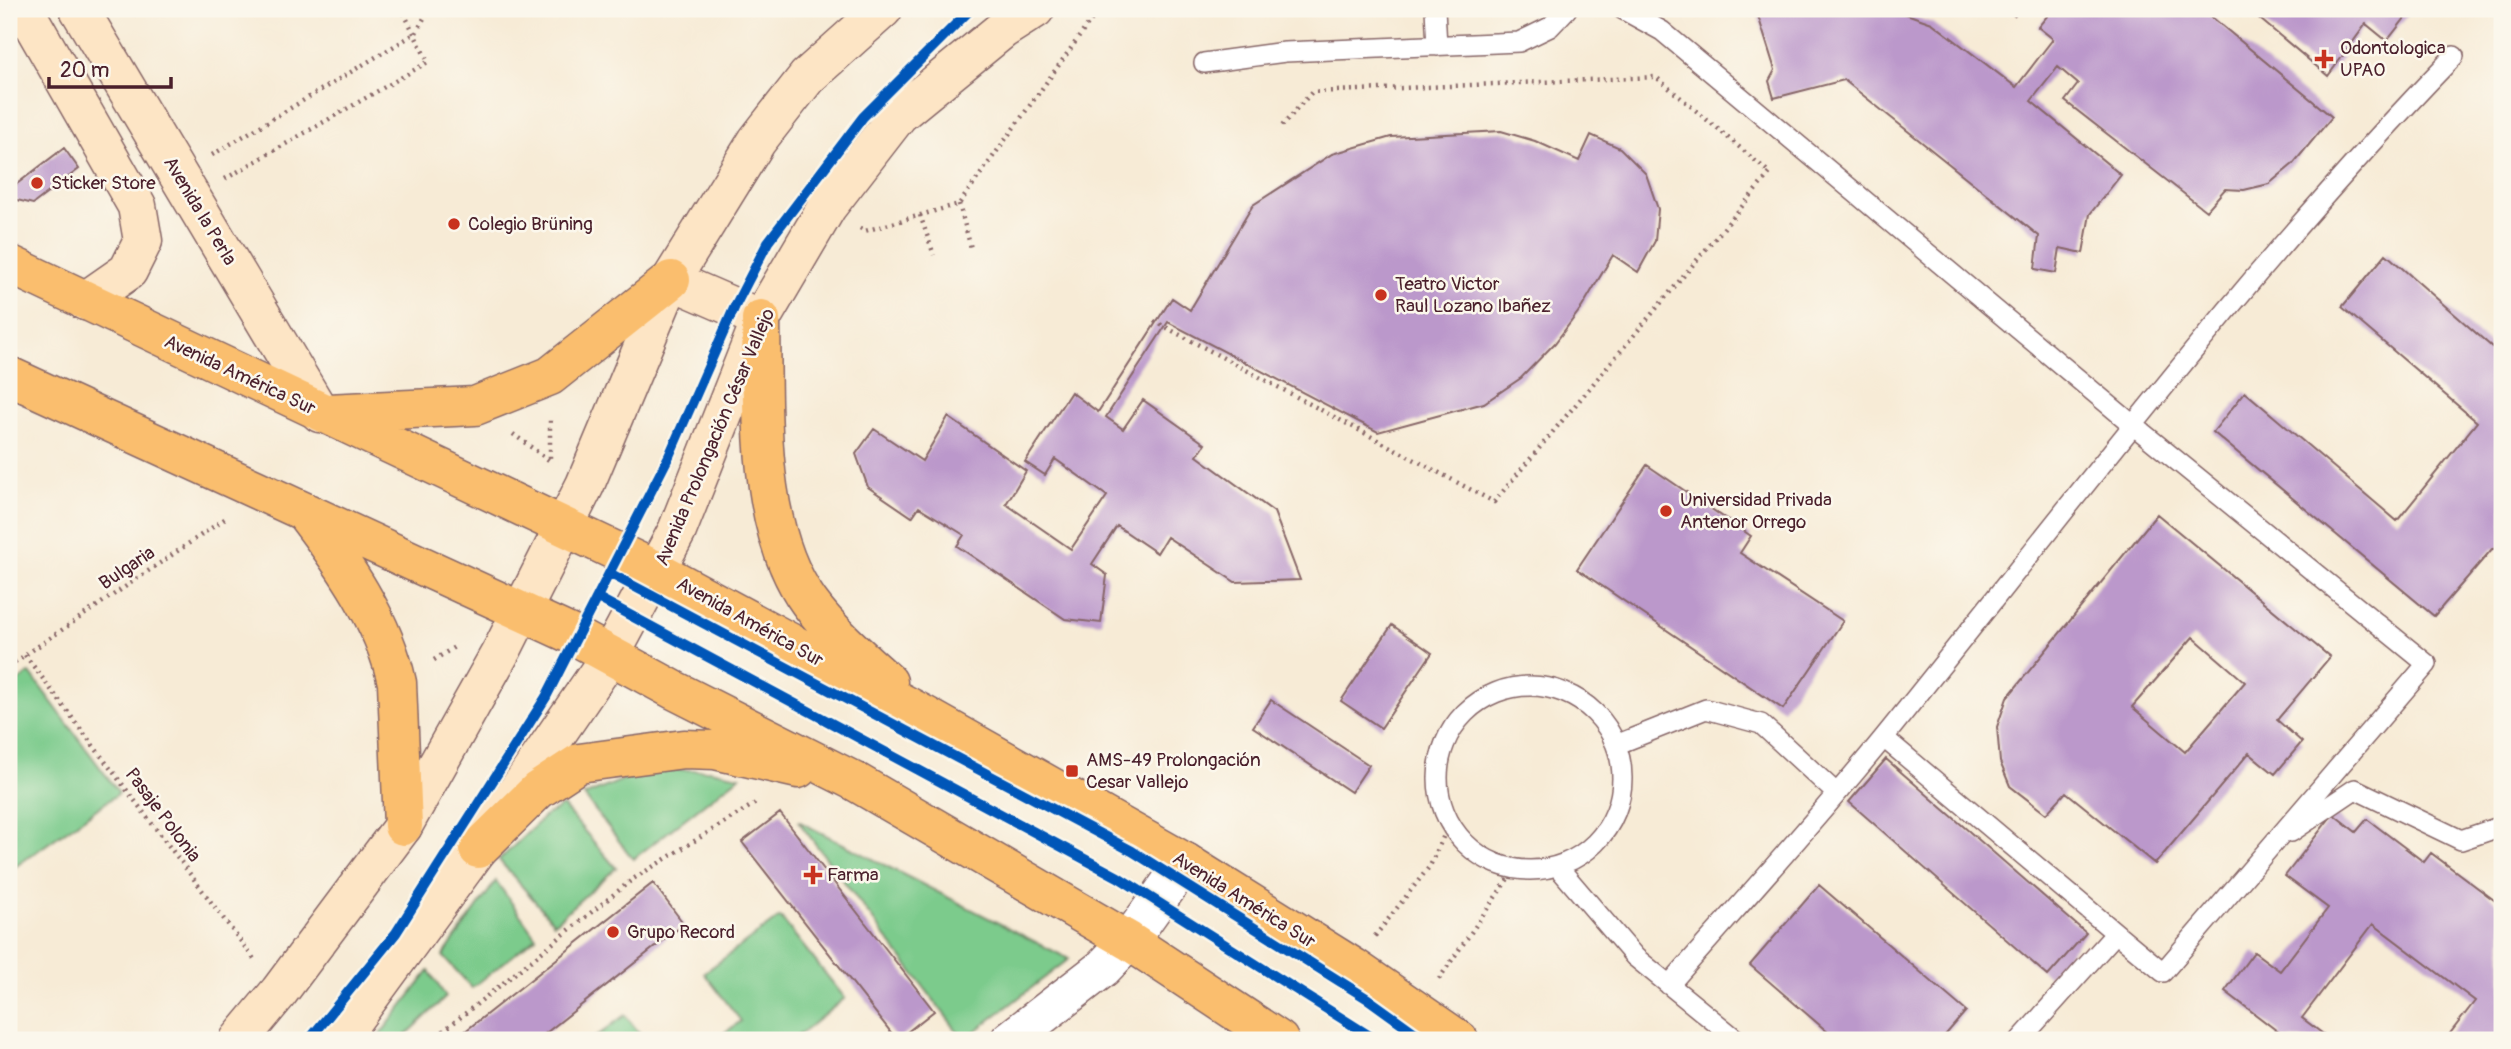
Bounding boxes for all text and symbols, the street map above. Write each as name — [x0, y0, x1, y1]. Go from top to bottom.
place label: Odontologica UPAO — [2340, 36, 2446, 82]
scale bar — [49, 46, 172, 90]
marker: Odontologica UPAO — [2314, 49, 2334, 69]
text: 20 m — [60, 57, 109, 84]
street label: Avenida la Perla — [158, 152, 242, 270]
place label: Sticker Store — [51, 171, 156, 195]
marker: Sticker Store — [29, 175, 45, 191]
place label: Colegio Brüning — [468, 212, 593, 236]
marker: Colegio Brüning — [446, 216, 462, 232]
place label: Teatro Victor Raul Lozano Ibañez — [1395, 272, 1551, 318]
marker: Teatro Victor Raul Lozano Ibañez — [1373, 287, 1389, 303]
street label: Avenida Prolongación César Vallejo — [650, 305, 780, 569]
street label: Avenida América Sur — [160, 329, 320, 421]
place label: Universidad Privada Antenor Orrego — [1680, 488, 1832, 534]
marker: Universidad Privada Antenor Orrego — [1658, 503, 1674, 519]
street label: Bulgaria — [94, 541, 160, 595]
street label: Avenida América Sur — [672, 572, 828, 672]
place label: AMS-49 Prolongación Cesar Vallejo — [1086, 748, 1261, 794]
street label: Pasaje Polonia — [120, 763, 206, 867]
marker: AMS-49 Prolongación Cesar Vallejo — [1064, 763, 1080, 779]
street label: Avenida América Sur — [1168, 846, 1320, 954]
place label: Farma — [827, 863, 879, 887]
marker: Farma — [805, 867, 821, 883]
place label: Grupo Record — [627, 920, 735, 944]
marker: Grupo Record — [605, 924, 621, 940]

